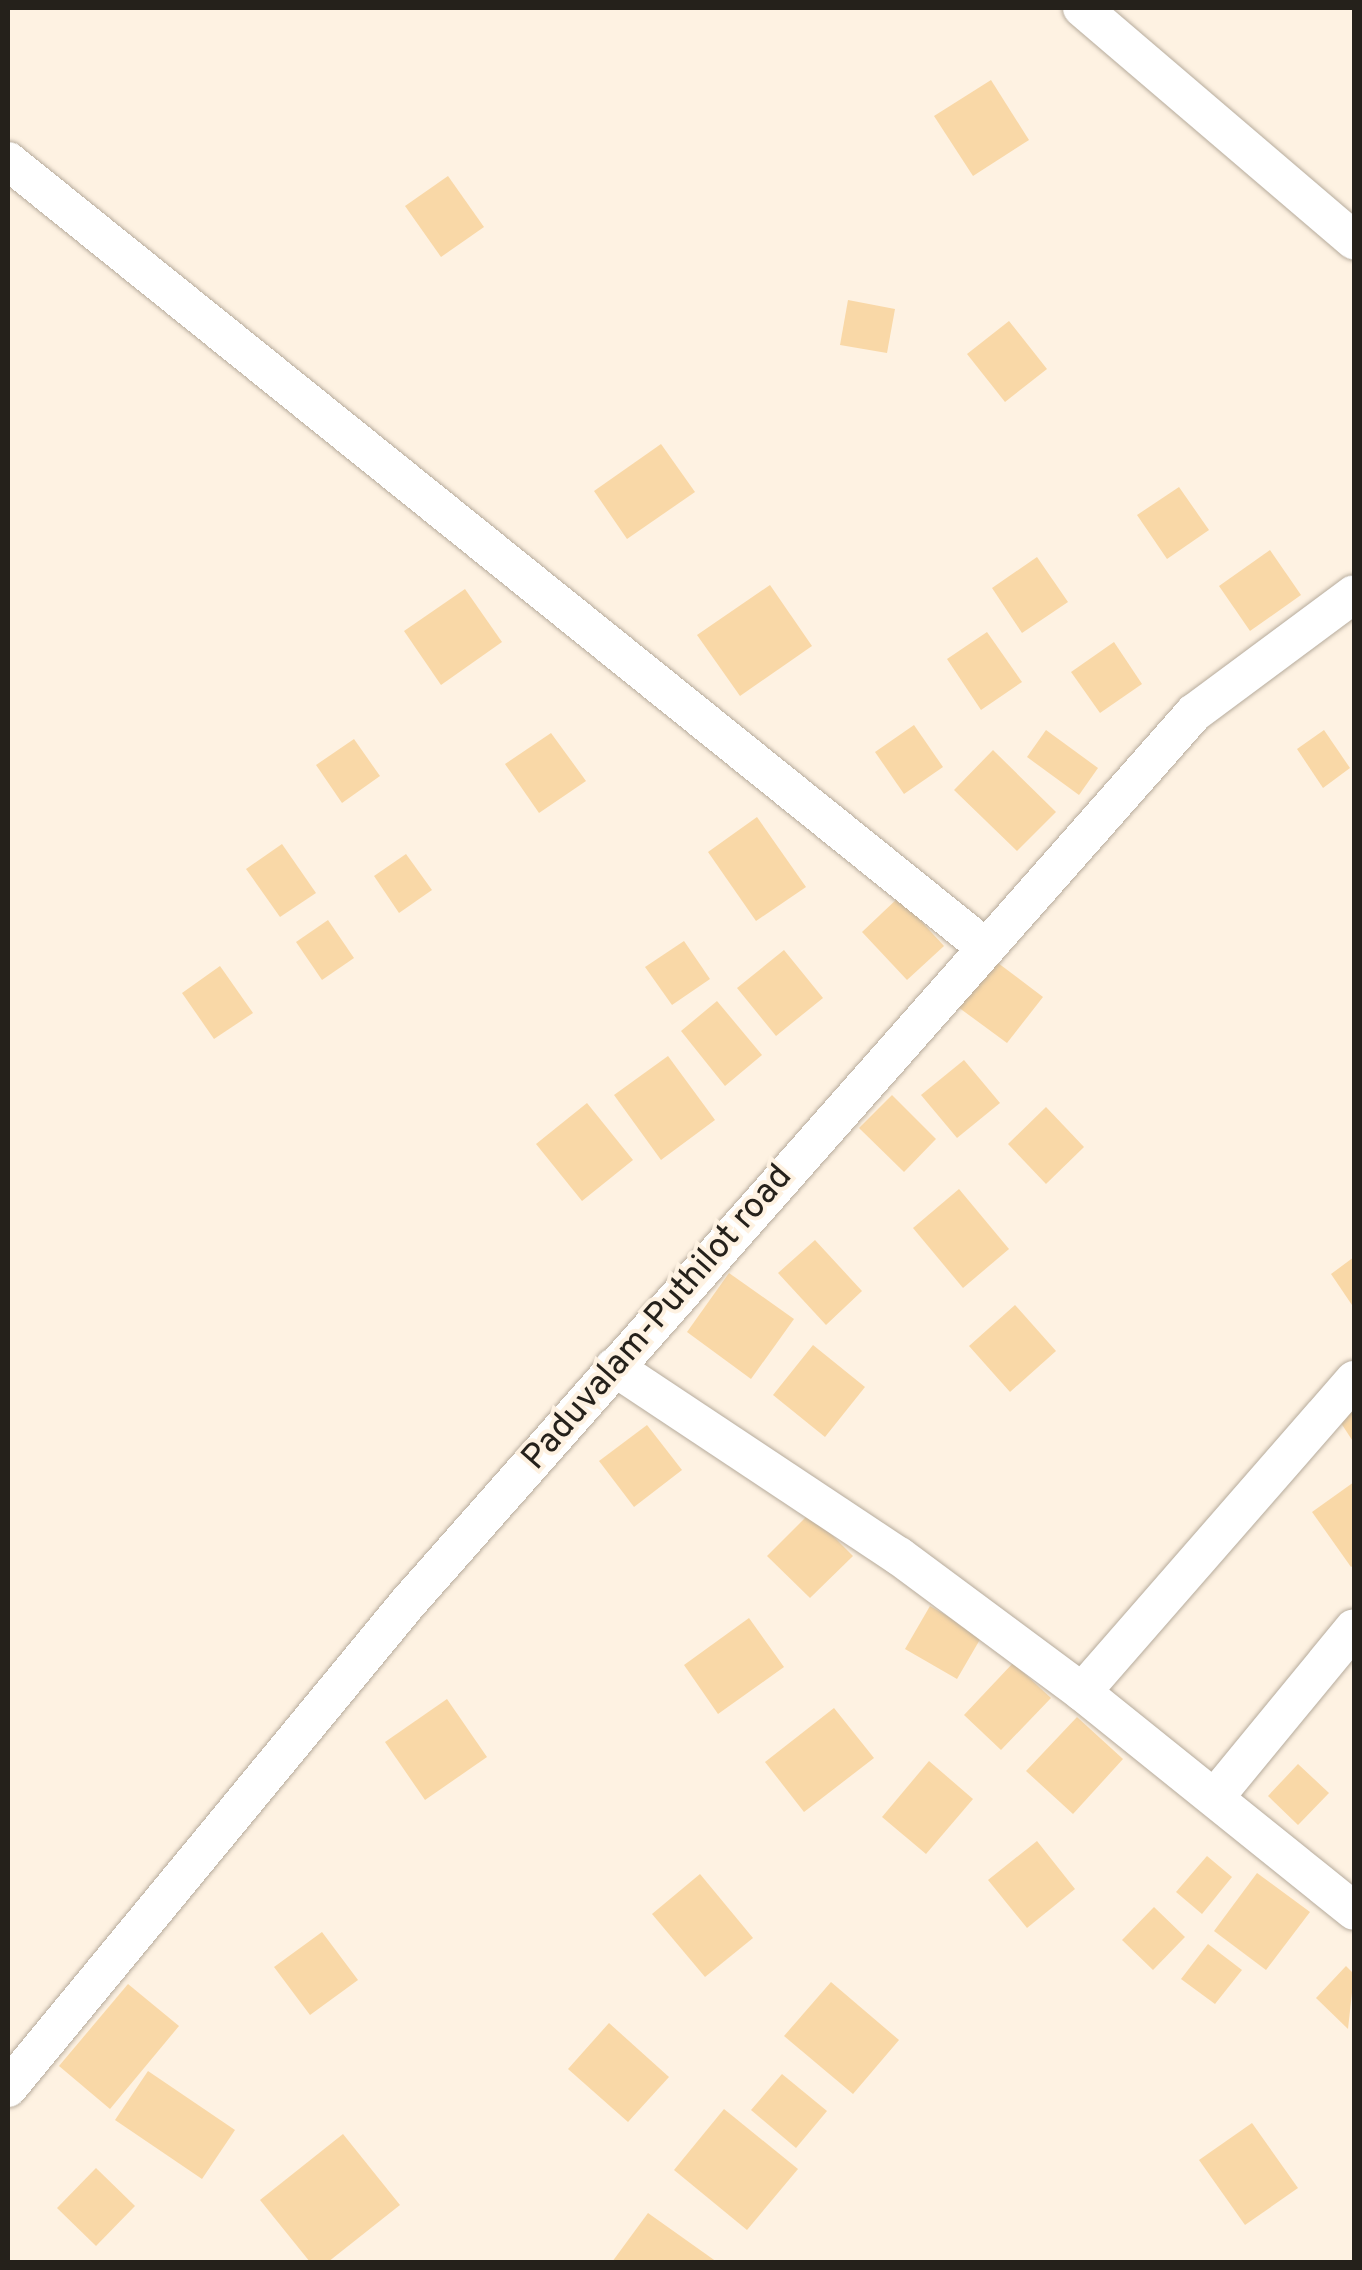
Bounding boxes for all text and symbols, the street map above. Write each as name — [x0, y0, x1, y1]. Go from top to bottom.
street label: Paduvalam-Puthilot road — [514, 1157, 802, 1479]

